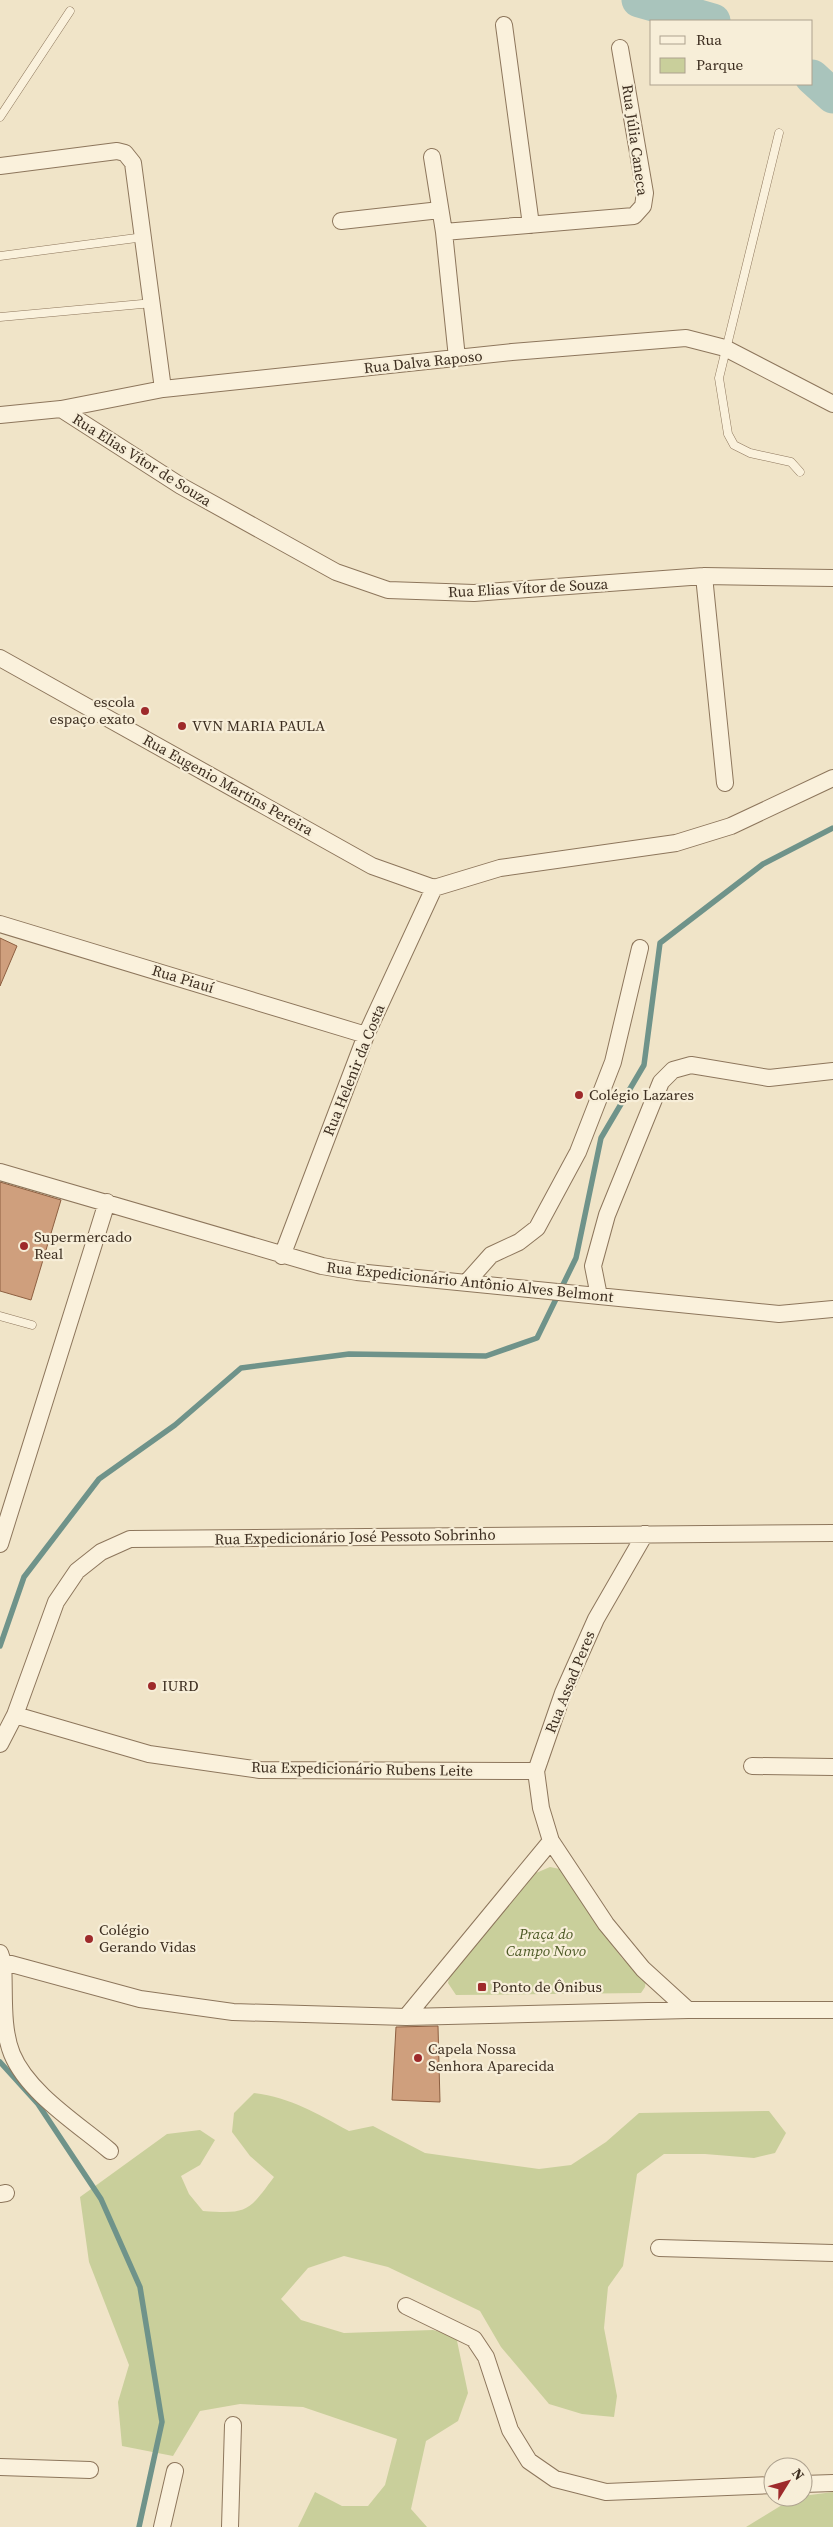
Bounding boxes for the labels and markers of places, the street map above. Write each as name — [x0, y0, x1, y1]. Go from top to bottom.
place label: escola espaço exato — [49, 691, 135, 729]
marker: escola espaço exato — [139, 705, 151, 717]
place label: VVN MARIA PAULA — [192, 715, 325, 736]
marker: VVN MARIA PAULA — [176, 720, 188, 732]
place label: Colégio Lazares — [589, 1084, 694, 1105]
marker: Colégio Lazares — [573, 1089, 585, 1101]
place label: Supermercado Real — [34, 1226, 132, 1264]
marker: Supermercado Real — [18, 1240, 30, 1252]
place label: IURD — [162, 1675, 199, 1696]
marker: IURD — [146, 1680, 158, 1692]
place label: Colégio Gerando Vidas — [99, 1919, 196, 1957]
marker: Colégio Gerando Vidas — [83, 1933, 95, 1945]
place label: Ponto de Ônibus — [492, 1976, 602, 1997]
marker: Ponto de Ônibus — [476, 1981, 488, 1993]
place label: Capela Nossa Senhora Aparecida — [428, 2038, 555, 2076]
marker: Capela Nossa Senhora Aparecida — [412, 2052, 424, 2064]

